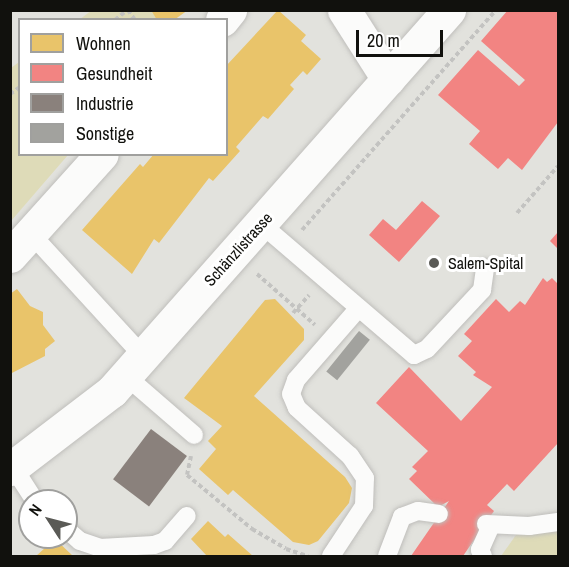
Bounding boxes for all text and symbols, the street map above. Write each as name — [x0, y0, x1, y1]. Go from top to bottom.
legend — [18, 18, 228, 156]
scale bar — [359, 18, 446, 56]
text: 20 m — [367, 28, 400, 53]
text: Wohnen — [76, 31, 131, 56]
text: Gesundheit — [76, 61, 152, 86]
text: Industrie — [76, 91, 133, 116]
text: Sonstige — [76, 121, 134, 146]
street label: Schänzlistrasse — [200, 208, 276, 290]
place label: Salem-Spital — [448, 253, 523, 273]
marker: Salem-Spital — [425, 254, 443, 272]
north arrow — [18, 489, 78, 549]
text: N — [23, 499, 47, 520]

